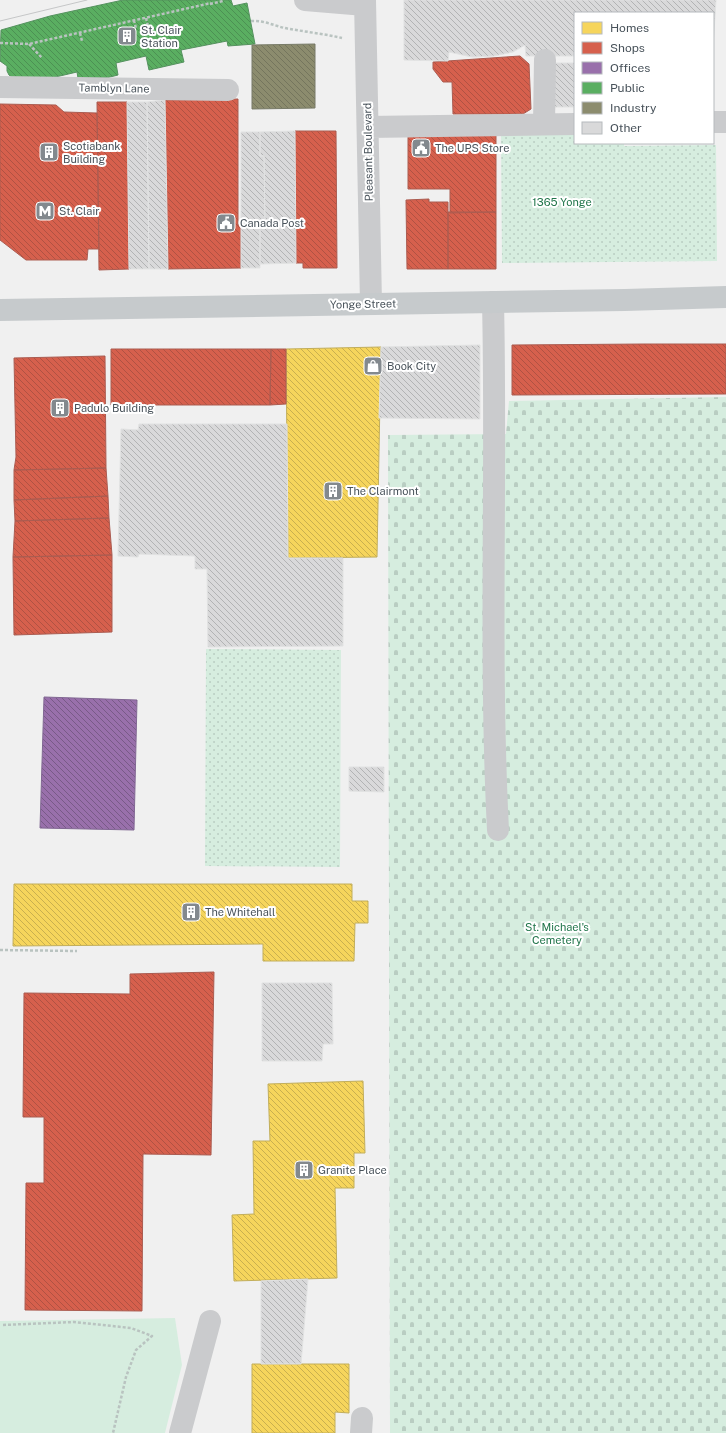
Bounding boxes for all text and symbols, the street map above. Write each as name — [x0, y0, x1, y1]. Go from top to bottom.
legend — [574, 12, 714, 144]
text: Homes — [610, 21, 649, 35]
place label: St. Clair Station — [141, 24, 182, 49]
building icon: St. Clair Station — [116, 25, 138, 47]
text: Shops — [610, 41, 645, 55]
text: Offices — [610, 61, 650, 75]
street label: Tamblyn Lane — [78, 81, 150, 95]
text: Public — [610, 81, 645, 95]
text: Industry — [610, 101, 657, 115]
street label: Pleasant Boulevard — [361, 103, 375, 201]
text: Other — [610, 121, 642, 135]
public building icon: The UPS Store — [410, 137, 432, 159]
place label: Scotiabank Building — [63, 140, 120, 165]
building icon: Scotiabank Building — [38, 141, 60, 163]
place label: The UPS Store — [435, 142, 510, 154]
park label: 1365 Yonge — [532, 196, 592, 208]
metro station icon: St. Clair — [34, 200, 56, 222]
place label: St. Clair — [59, 205, 100, 217]
public building icon: Canada Post — [215, 212, 237, 234]
place label: Canada Post — [240, 217, 304, 229]
street label: Yonge Street — [330, 297, 396, 311]
shop icon: Book City — [362, 355, 384, 377]
place label: Book City — [387, 360, 436, 372]
building icon: Padulo Building — [49, 397, 71, 419]
place label: Padulo Building — [74, 402, 154, 414]
building icon: The Clairmont — [322, 480, 344, 502]
place label: The Clairmont — [347, 485, 419, 497]
building icon: The Whitehall — [180, 901, 202, 923]
place label: The Whitehall — [205, 906, 275, 918]
park label: St. Michael's Cemetery — [525, 921, 589, 946]
building icon: Granite Place — [293, 1159, 315, 1181]
place label: Granite Place — [318, 1164, 387, 1176]

